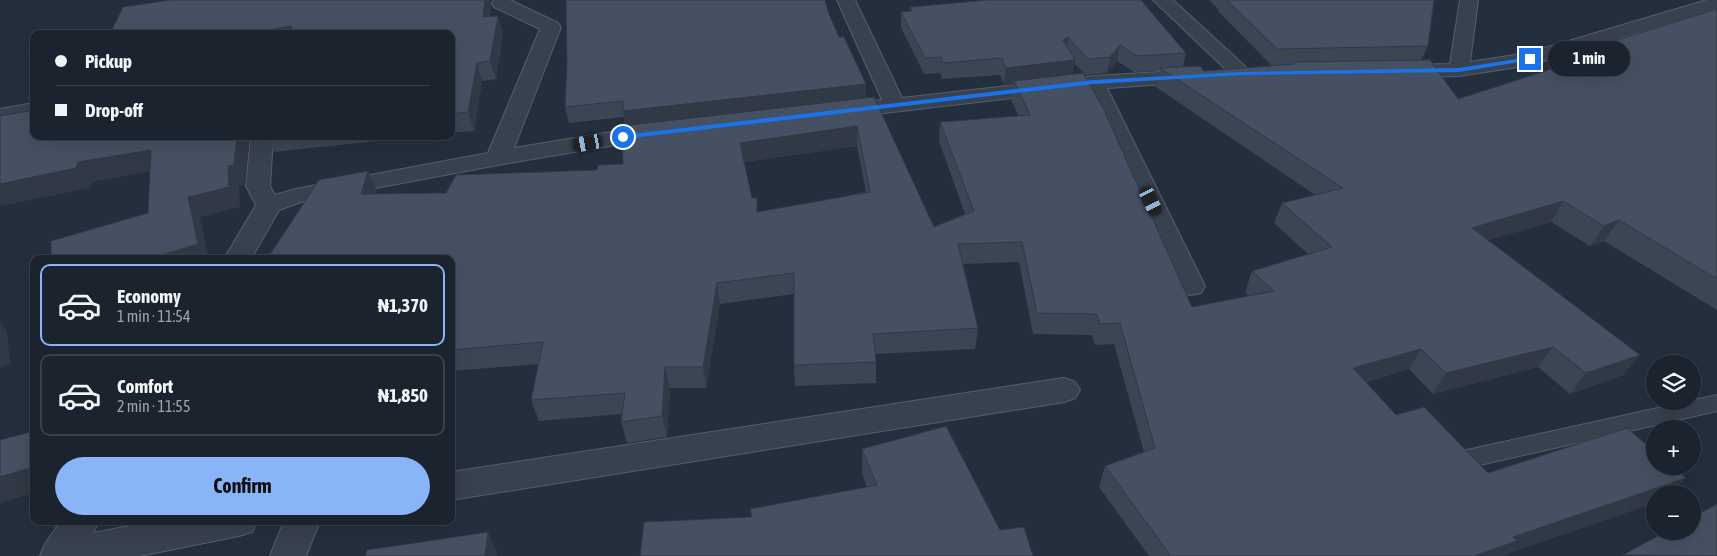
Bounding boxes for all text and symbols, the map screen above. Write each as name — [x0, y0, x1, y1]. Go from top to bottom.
callout: 1 min — [1548, 42, 1630, 76]
route end — [1519, 48, 1541, 70]
text: 1 min — [1573, 49, 1605, 67]
text: Pickup — [85, 50, 132, 72]
text: Drop-off — [85, 99, 143, 121]
route start — [612, 126, 634, 148]
car — [571, 133, 604, 153]
car — [1137, 184, 1164, 218]
icon: car — [57, 283, 102, 328]
text: Economy — [117, 285, 181, 307]
text: ₦1,370 — [378, 294, 428, 316]
text: 1 min · 11:54 — [117, 307, 190, 325]
map controls — [1646, 355, 1701, 540]
button: layers — [1646, 355, 1701, 410]
icon: car — [57, 373, 102, 418]
text: Comfort — [117, 375, 173, 397]
text: ₦1,850 — [378, 384, 428, 406]
text: 2 min · 11:55 — [117, 397, 190, 415]
button: + — [1646, 420, 1701, 475]
button: Confirm — [55, 457, 430, 515]
button: − — [1646, 485, 1701, 540]

